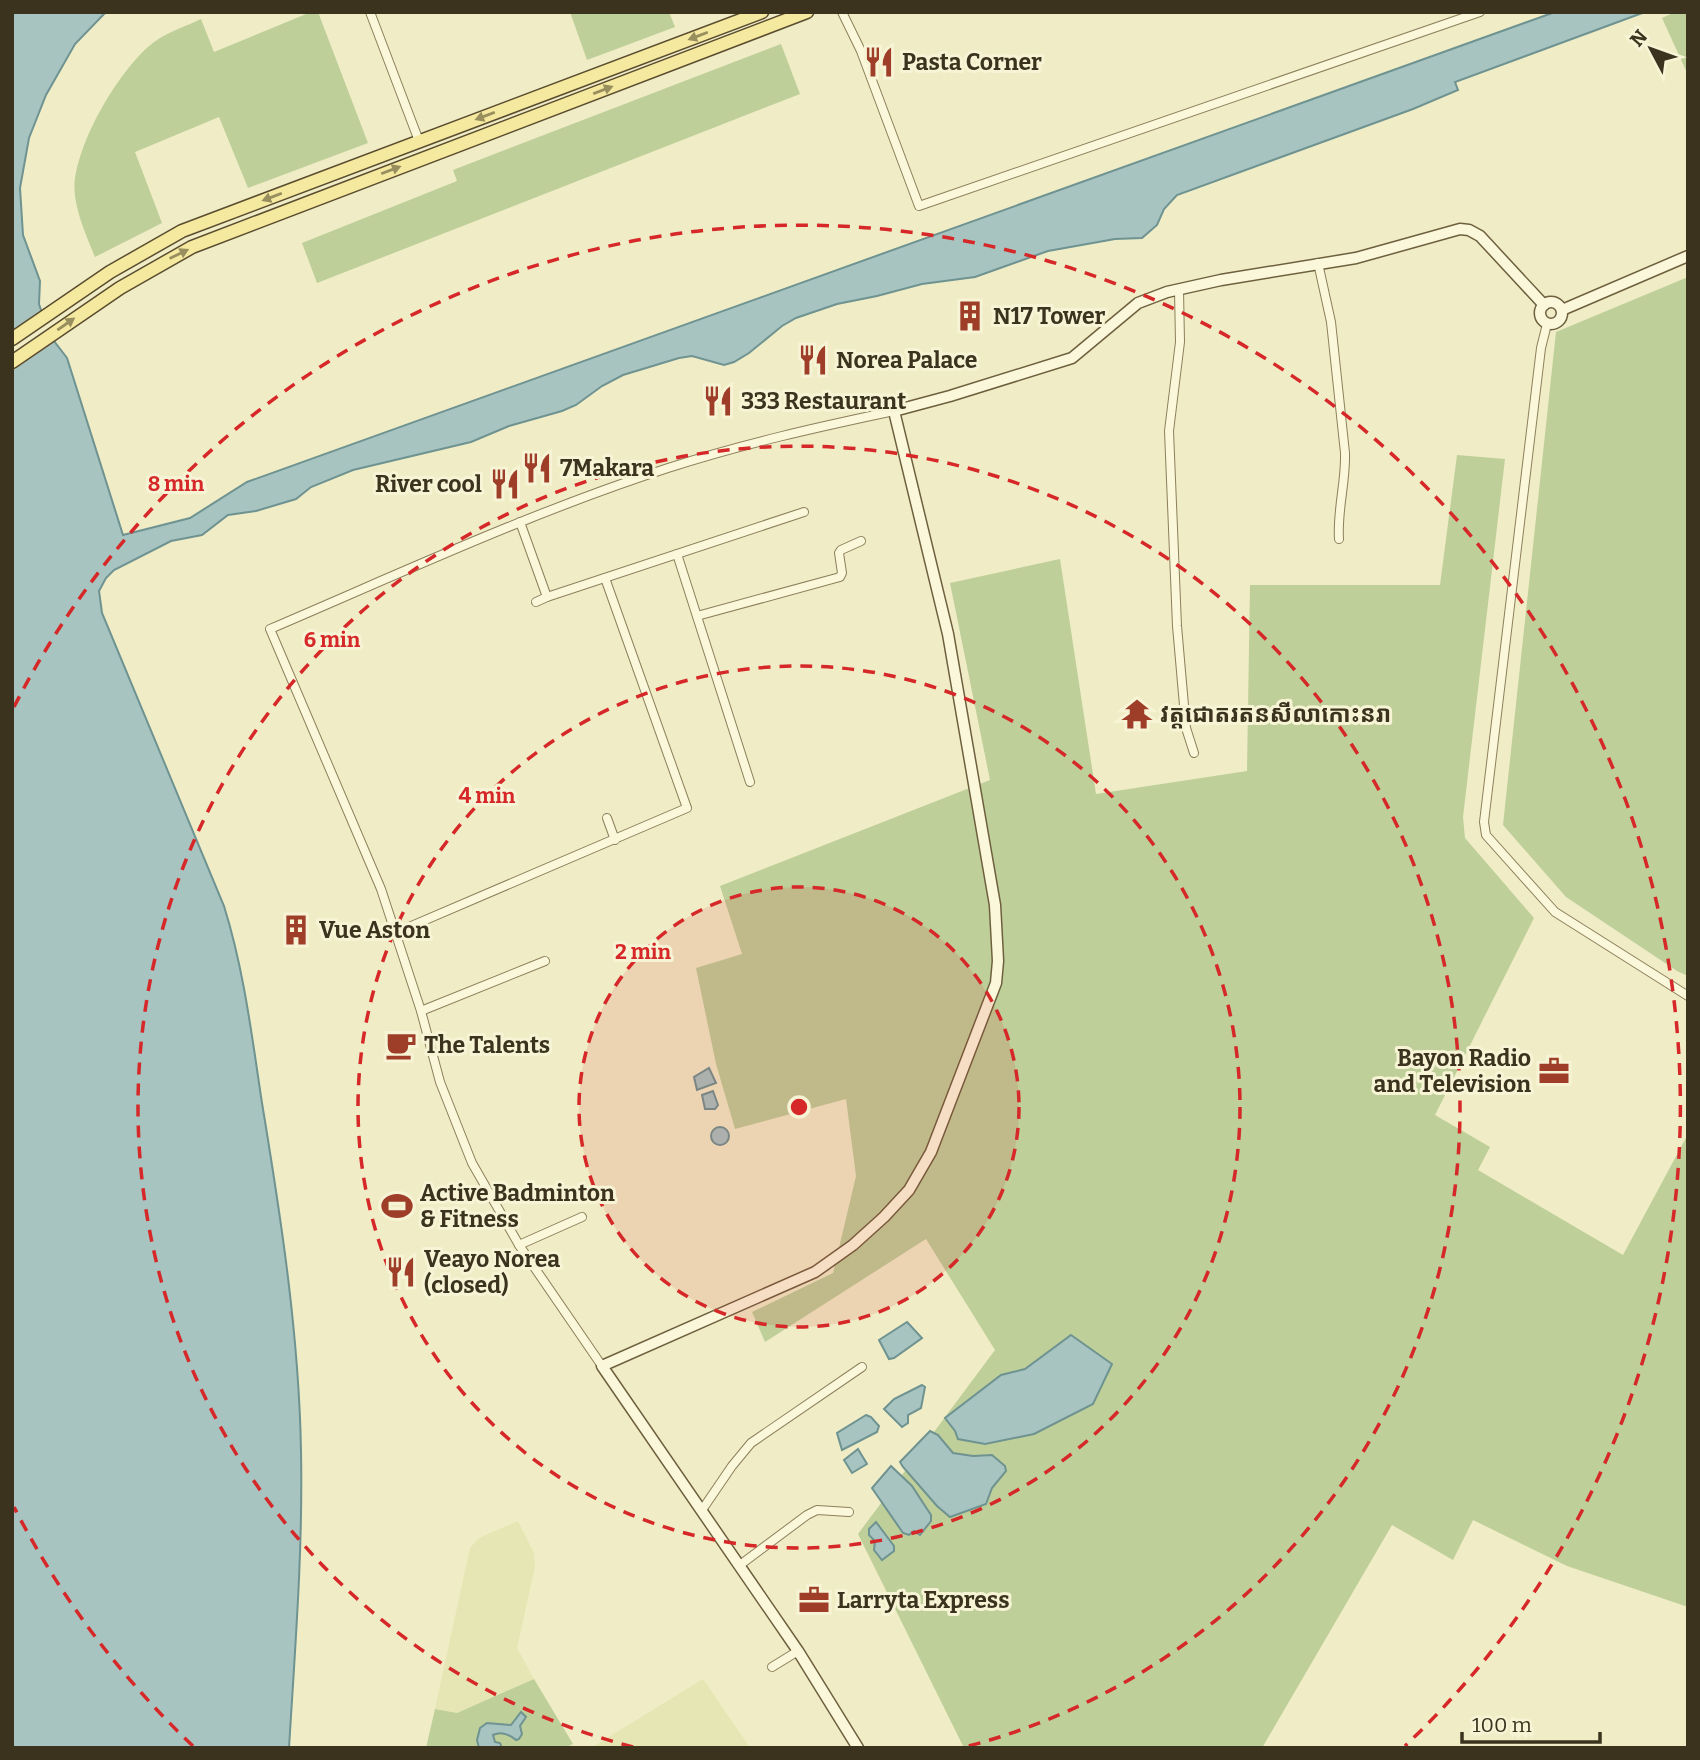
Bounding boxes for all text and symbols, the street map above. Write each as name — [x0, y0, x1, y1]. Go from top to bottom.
north arrow — [1616, 14, 1686, 84]
text: N — [1625, 25, 1652, 51]
one-way arrow — [688, 31, 709, 42]
restaurant icon: Pasta Corner — [862, 45, 896, 79]
place label: Pasta Corner — [902, 48, 1042, 76]
one-way arrow — [593, 84, 614, 95]
one-way arrow — [475, 111, 496, 122]
one-way arrow — [380, 165, 401, 176]
one-way arrow — [262, 191, 283, 202]
one-way arrow — [169, 248, 189, 259]
building icon: N17 Tower — [953, 299, 987, 333]
place label: N17 Tower — [993, 302, 1106, 330]
one-way arrow — [57, 317, 75, 331]
restaurant icon: Norea Palace — [796, 343, 830, 377]
place label: Norea Palace — [836, 346, 977, 374]
restaurant icon: 333 Restaurant — [701, 384, 735, 418]
place label: 333 Restaurant — [741, 387, 906, 415]
restaurant icon: 7Makara — [520, 451, 554, 485]
place label: 7Makara — [560, 454, 654, 482]
restaurant icon: River cool — [488, 467, 522, 501]
place label: River cool — [375, 470, 482, 498]
text: 8 min — [148, 471, 205, 497]
text: 6 min — [304, 627, 361, 653]
temple icon: វត្តជោតរតនសីលាកោះនរា — [1120, 697, 1154, 731]
place label: វត្តជោតរតនសីលាកោះនរា — [1160, 700, 1391, 729]
text: 4 min — [459, 783, 516, 809]
building icon: Vue Aston — [279, 913, 313, 947]
place label: Vue Aston — [319, 916, 430, 944]
text: 2 min — [615, 939, 671, 965]
cafe icon: The Talents — [384, 1028, 418, 1062]
place label: The Talents — [424, 1031, 550, 1059]
place label: Bayon Radio and Television — [1374, 1044, 1531, 1098]
office icon: Bayon Radio and Television — [1537, 1054, 1571, 1088]
centre of rings — [787, 1095, 811, 1119]
place label: Active Badminton & Fitness — [420, 1179, 615, 1233]
sports icon: Active Badminton & Fitness — [380, 1189, 414, 1223]
place label: Veayo Norea (closed) — [424, 1245, 560, 1299]
restaurant icon: Veayo Norea (closed) — [384, 1255, 418, 1289]
office icon: Larryta Express — [797, 1583, 831, 1617]
place label: Larryta Express — [837, 1586, 1010, 1614]
scale bar — [1462, 1700, 1600, 1744]
text: 100 m — [1472, 1712, 1532, 1738]

